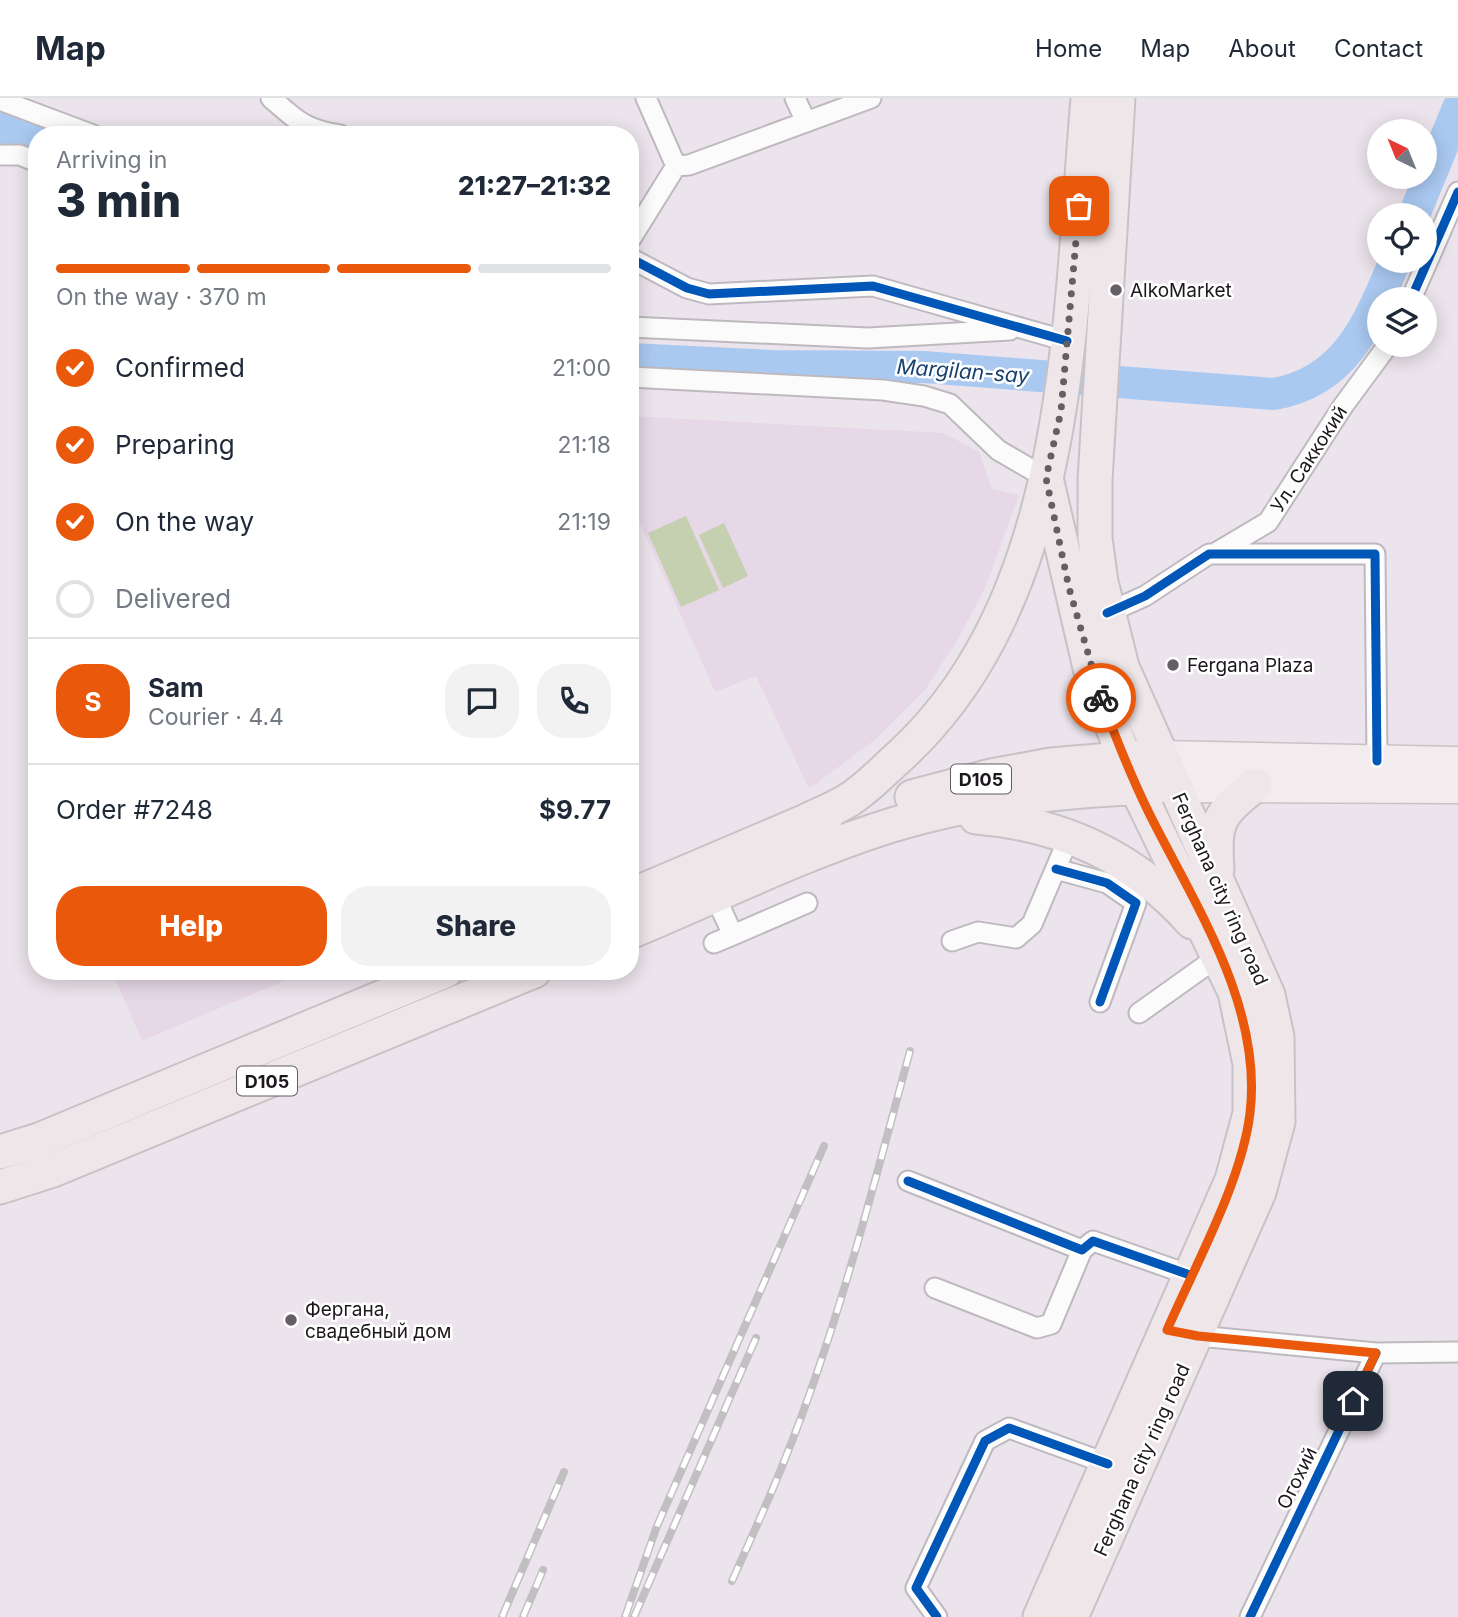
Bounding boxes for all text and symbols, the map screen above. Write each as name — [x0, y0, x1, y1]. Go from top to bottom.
text: Map — [35, 28, 106, 68]
text: Home — [1035, 34, 1102, 63]
text: Map — [1140, 34, 1190, 63]
text: About — [1228, 34, 1296, 63]
text: Contact — [1334, 34, 1423, 63]
north arrow — [1367, 119, 1437, 189]
map controls — [1367, 119, 1437, 357]
text: Arriving in — [56, 146, 167, 174]
text: 21:27–21:32 — [458, 170, 611, 201]
text: 3 min — [56, 172, 181, 228]
pin — [1049, 176, 1109, 236]
icon: bag — [1060, 187, 1098, 225]
button: locate — [1367, 203, 1437, 273]
place label: AlkoMarket — [1130, 279, 1232, 302]
marker: AlkoMarket — [1108, 282, 1124, 298]
text: On the way · 370 m — [56, 283, 267, 311]
button: layers — [1367, 287, 1437, 357]
icon: check — [56, 349, 94, 387]
text: Confirmed — [115, 352, 245, 383]
text: 21:00 — [552, 354, 611, 382]
water label: Margilan-say — [896, 354, 1031, 388]
street label: Ул. Саккокий — [1266, 401, 1352, 517]
icon: check — [56, 426, 94, 464]
text: Preparing — [115, 429, 235, 460]
text: 21:18 — [557, 431, 611, 459]
icon: check — [56, 503, 94, 541]
text: On the way — [115, 506, 254, 537]
text: 21:19 — [557, 508, 611, 536]
text: Delivered — [115, 583, 231, 614]
place label: Fergana Plaza — [1187, 654, 1314, 677]
marker: Fergana Plaza — [1165, 657, 1181, 673]
courier — [1066, 663, 1136, 733]
button: chat — [445, 664, 519, 738]
button: phone — [537, 664, 611, 738]
text: Sam — [148, 672, 204, 703]
icon: bike — [1082, 679, 1120, 717]
text: S — [84, 686, 102, 717]
text: Courier · 4.4 — [148, 703, 284, 731]
road number: D105 — [951, 764, 1011, 794]
street label: Ferghana city ring road — [1167, 789, 1273, 989]
text: Order #7248 — [56, 794, 213, 825]
text: $9.77 — [539, 794, 611, 825]
button: Help — [56, 886, 327, 966]
button: Share — [341, 886, 611, 966]
road number: D105 — [237, 1066, 297, 1096]
place label: Фергана, свадебный дом — [305, 1298, 451, 1343]
marker: Фергана, свадебный дом — [283, 1312, 299, 1328]
street label: Ferghana city ring road — [1089, 1360, 1195, 1560]
pin — [1323, 1371, 1383, 1431]
icon: home — [1334, 1382, 1372, 1420]
street label: Огохий — [1272, 1443, 1322, 1513]

